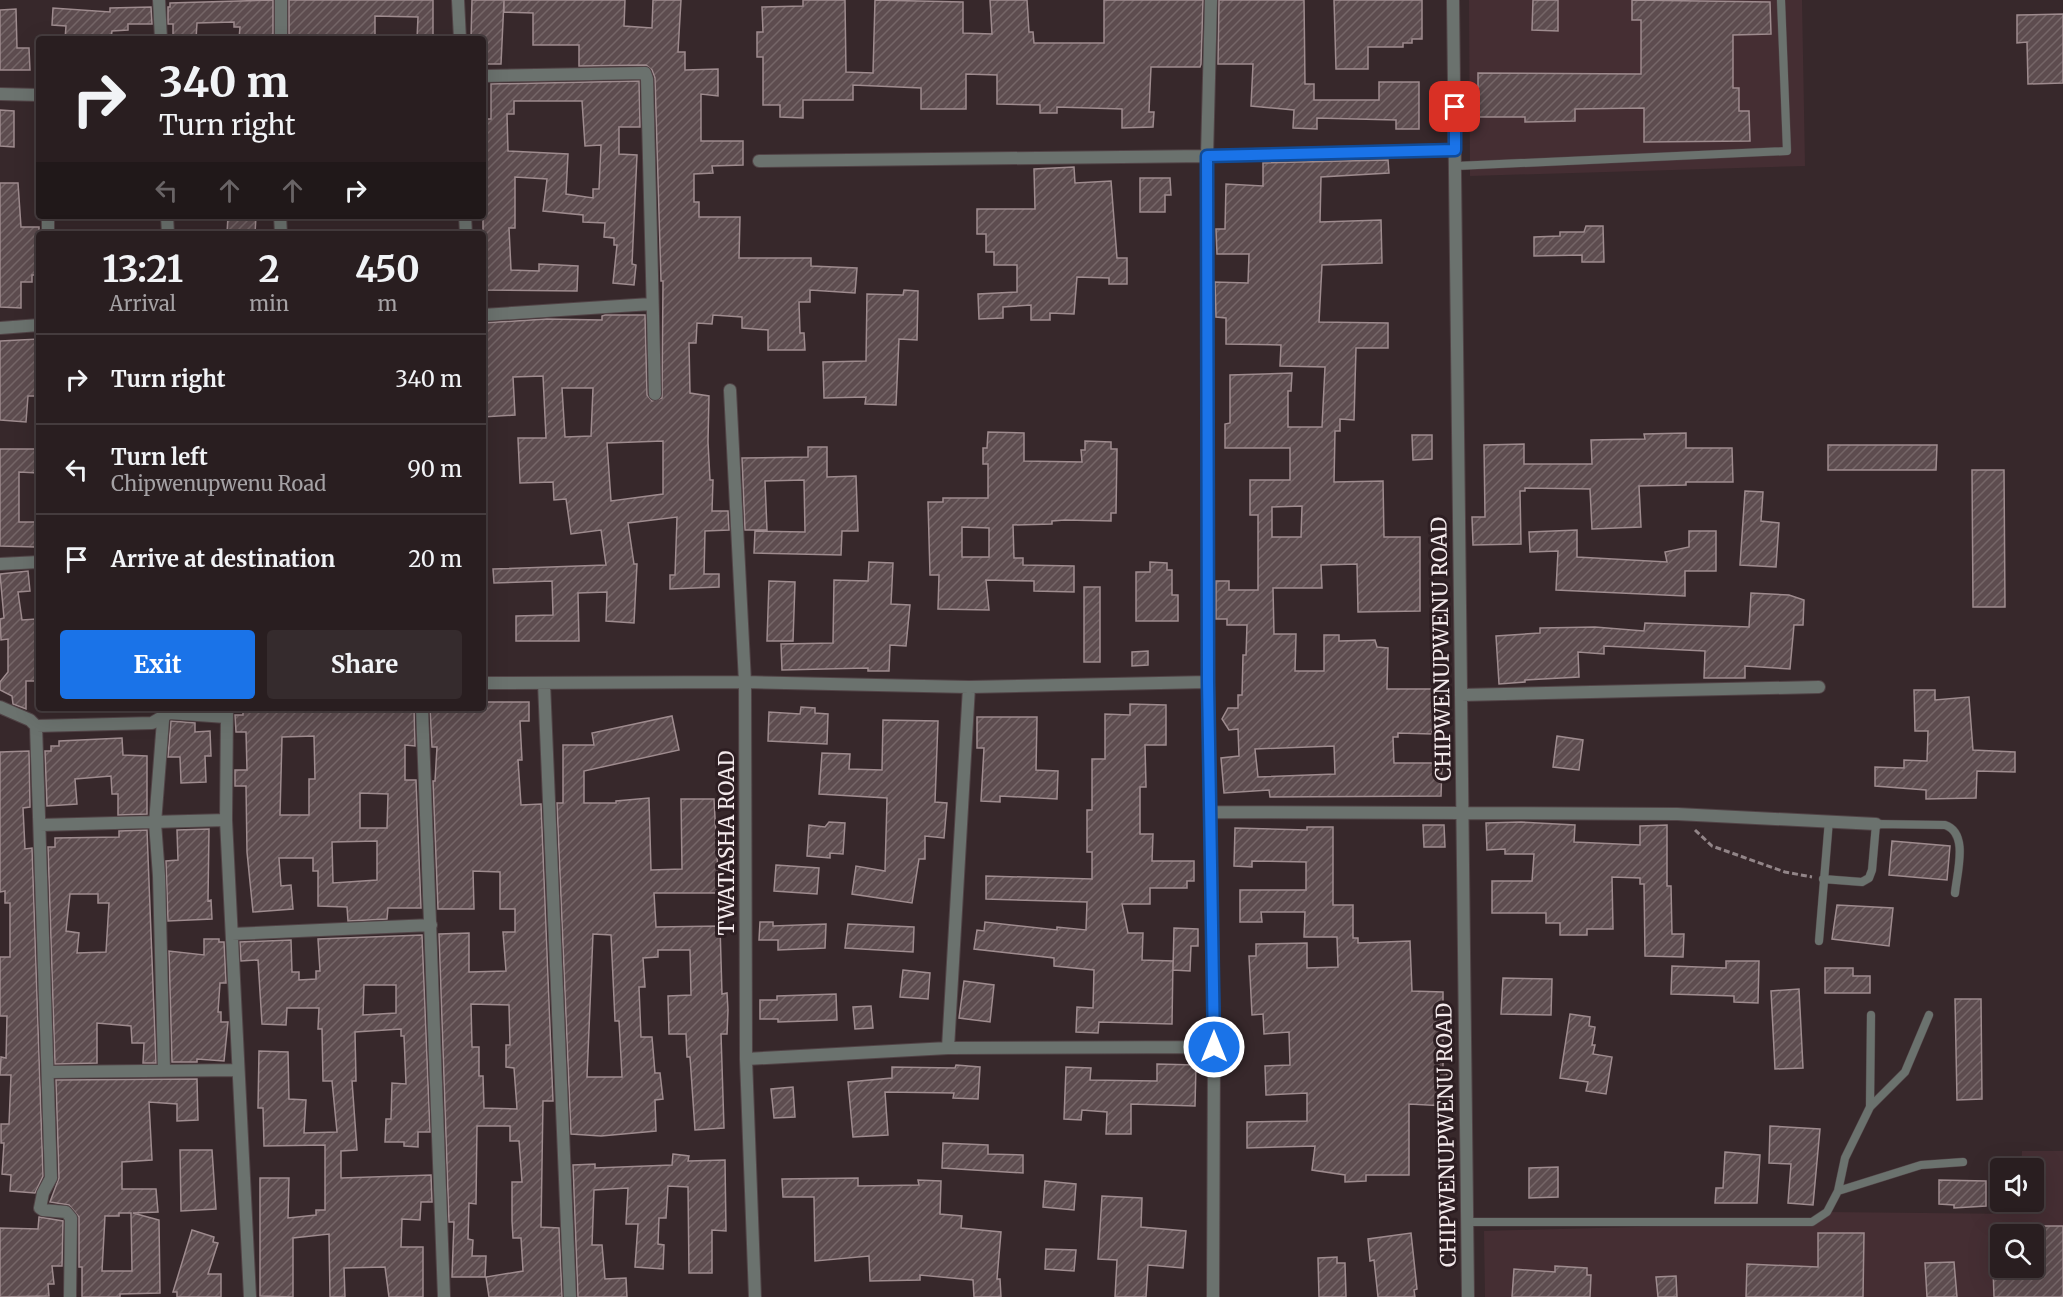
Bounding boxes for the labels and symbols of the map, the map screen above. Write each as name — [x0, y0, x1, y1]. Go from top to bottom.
pin — [1429, 81, 1480, 132]
street label: CHIPWENUPWENU ROAD — [1425, 516, 1457, 781]
street label: TWATASHA ROAD — [713, 750, 740, 935]
street label: CHIPWENUPWENU ROAD — [1430, 1002, 1462, 1267]
position arrow — [1182, 1015, 1246, 1079]

